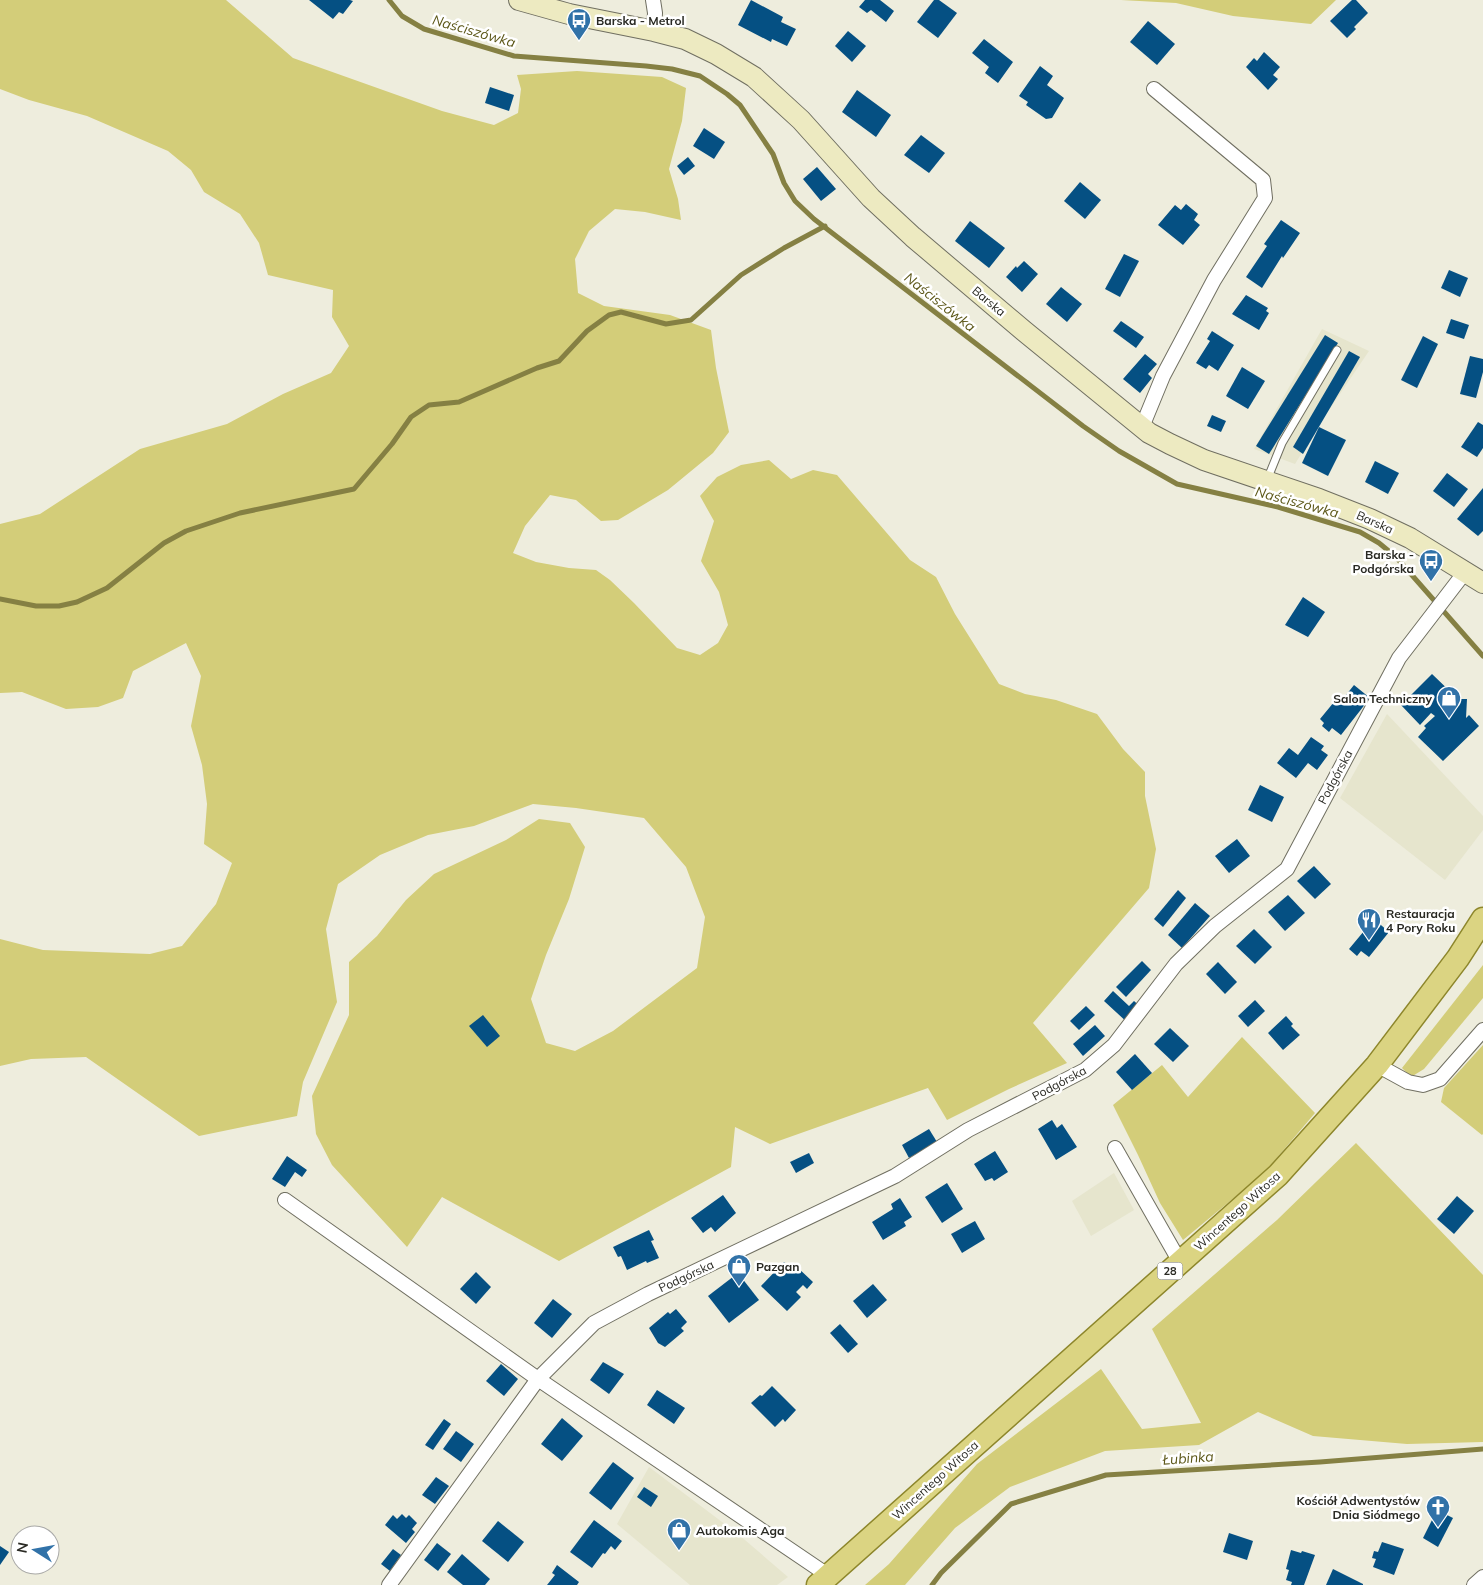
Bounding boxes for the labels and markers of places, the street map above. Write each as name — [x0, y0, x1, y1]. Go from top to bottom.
bus stop icon: Barska - Metrol — [566, 7, 592, 41]
place label: Barska - Metrol — [596, 13, 685, 28]
place label: Barska - Podgórska — [1353, 547, 1414, 576]
bus stop icon: Barska - Podgórska — [1418, 548, 1444, 582]
shop icon: Salon Techniczny — [1436, 685, 1462, 719]
place label: Salon Techniczny — [1333, 691, 1432, 706]
place label: Restauracja 4 Pory Roku — [1386, 906, 1455, 935]
restaurant icon: Restauracja 4 Pory Roku — [1356, 907, 1382, 941]
shop icon: Pazgan — [726, 1253, 752, 1287]
place label: Pazgan — [756, 1259, 800, 1274]
place label: Kościół Adwentystów Dnia Siódmego — [1297, 1493, 1420, 1522]
church icon: Kościół Adwentystów Dnia Siódmego — [1425, 1494, 1451, 1528]
shop icon: Autokomis Aga — [666, 1517, 692, 1551]
place label: Autokomis Aga — [696, 1523, 784, 1538]

